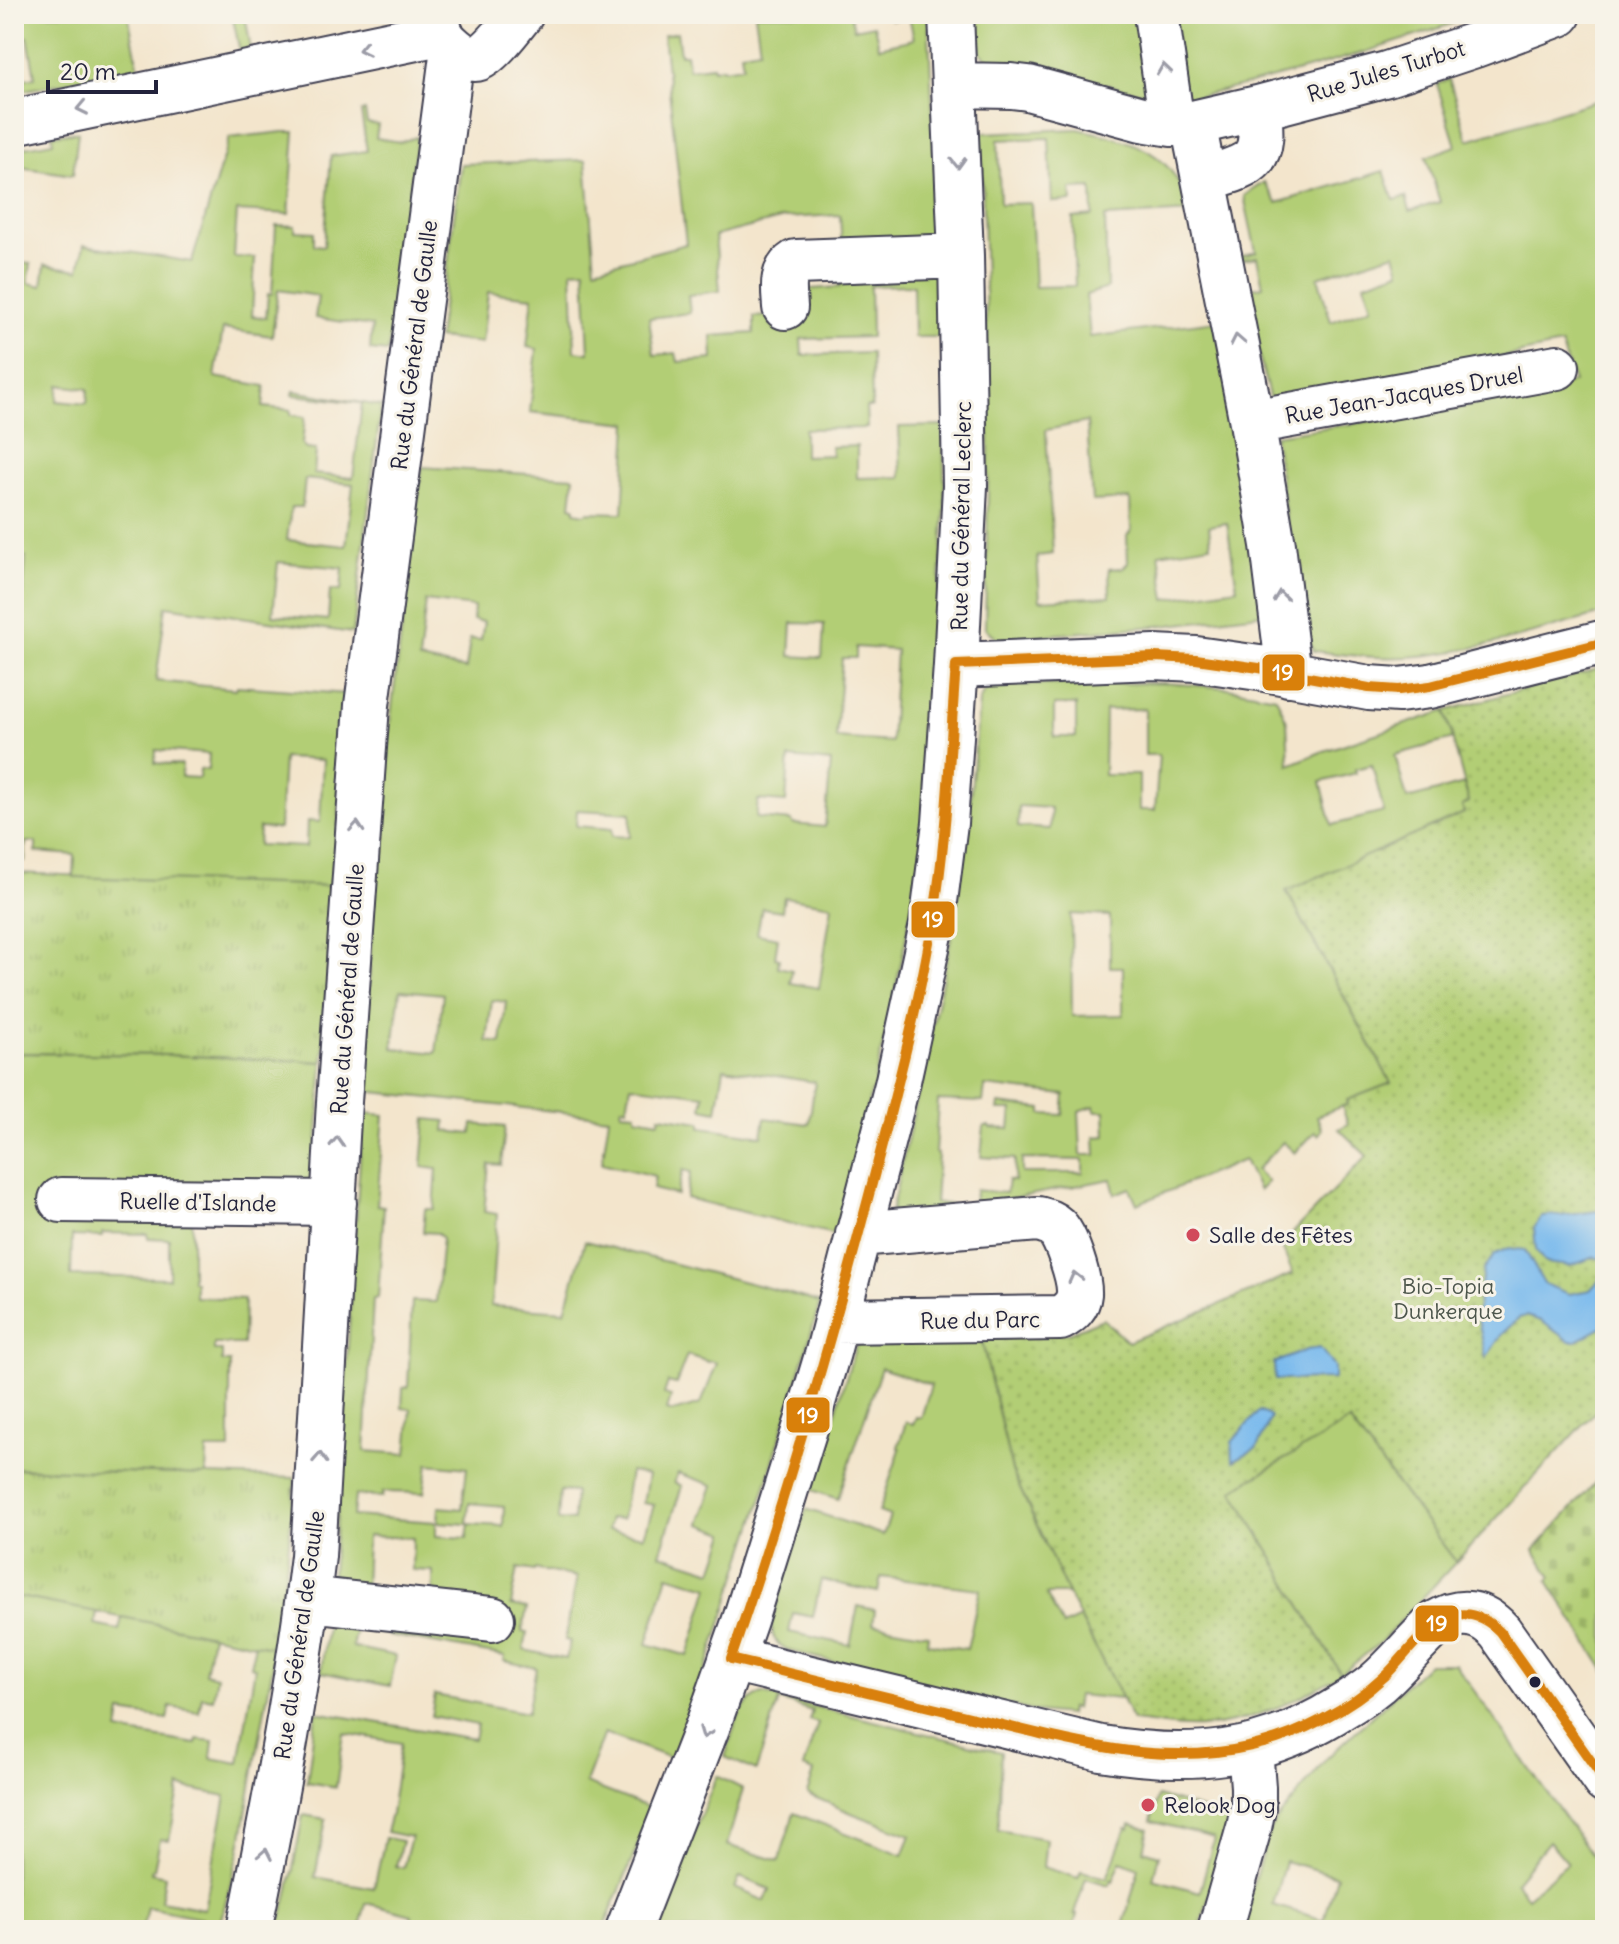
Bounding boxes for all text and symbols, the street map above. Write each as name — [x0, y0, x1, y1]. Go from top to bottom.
street label: Rue Jules Turbot — [1304, 34, 1468, 108]
one-way arrow — [357, 40, 371, 57]
scale bar — [48, 44, 156, 94]
text: 20 m — [60, 56, 116, 86]
one-way arrow — [1156, 62, 1173, 76]
one-way arrow — [75, 98, 88, 115]
one-way arrow — [949, 157, 967, 170]
street label: Rue du Général de Gaulle — [385, 219, 443, 471]
one-way arrow — [1229, 333, 1246, 347]
street label: Rue Jean-Jacques Druel — [1283, 360, 1525, 430]
street label: Rue du Général Leclerc — [945, 401, 977, 631]
one-way arrow — [1272, 590, 1289, 603]
line badge: 19 — [1261, 653, 1306, 692]
text: 19 — [1272, 658, 1294, 686]
one-way arrow — [348, 820, 365, 833]
street label: Rue du Général de Gaulle — [324, 863, 370, 1115]
line badge: 19 — [910, 900, 956, 939]
text: 19 — [922, 905, 944, 933]
one-way arrow — [329, 1135, 346, 1148]
street label: Ruelle d'Islande — [119, 1187, 277, 1217]
place label: Salle des Fêtes — [1209, 1221, 1353, 1249]
marker: Salle des Fêtes — [1184, 1226, 1202, 1244]
one-way arrow — [1068, 1271, 1085, 1284]
park label: Bio-Topia Dunkerque — [1393, 1272, 1503, 1325]
street label: Rue du Parc — [920, 1305, 1040, 1335]
line badge: 19 — [785, 1396, 831, 1434]
text: 19 — [797, 1401, 819, 1429]
one-way arrow — [311, 1451, 328, 1464]
street label: Rue du Général de Gaulle — [268, 1509, 330, 1761]
line badge: 19 — [1414, 1604, 1460, 1643]
text: 19 — [1426, 1609, 1448, 1637]
unlabelled marker — [1527, 1674, 1543, 1690]
one-way arrow — [698, 1725, 715, 1739]
place label: Relook Dog — [1164, 1791, 1276, 1819]
marker: Relook Dog — [1139, 1796, 1157, 1814]
one-way arrow — [255, 1847, 272, 1860]

